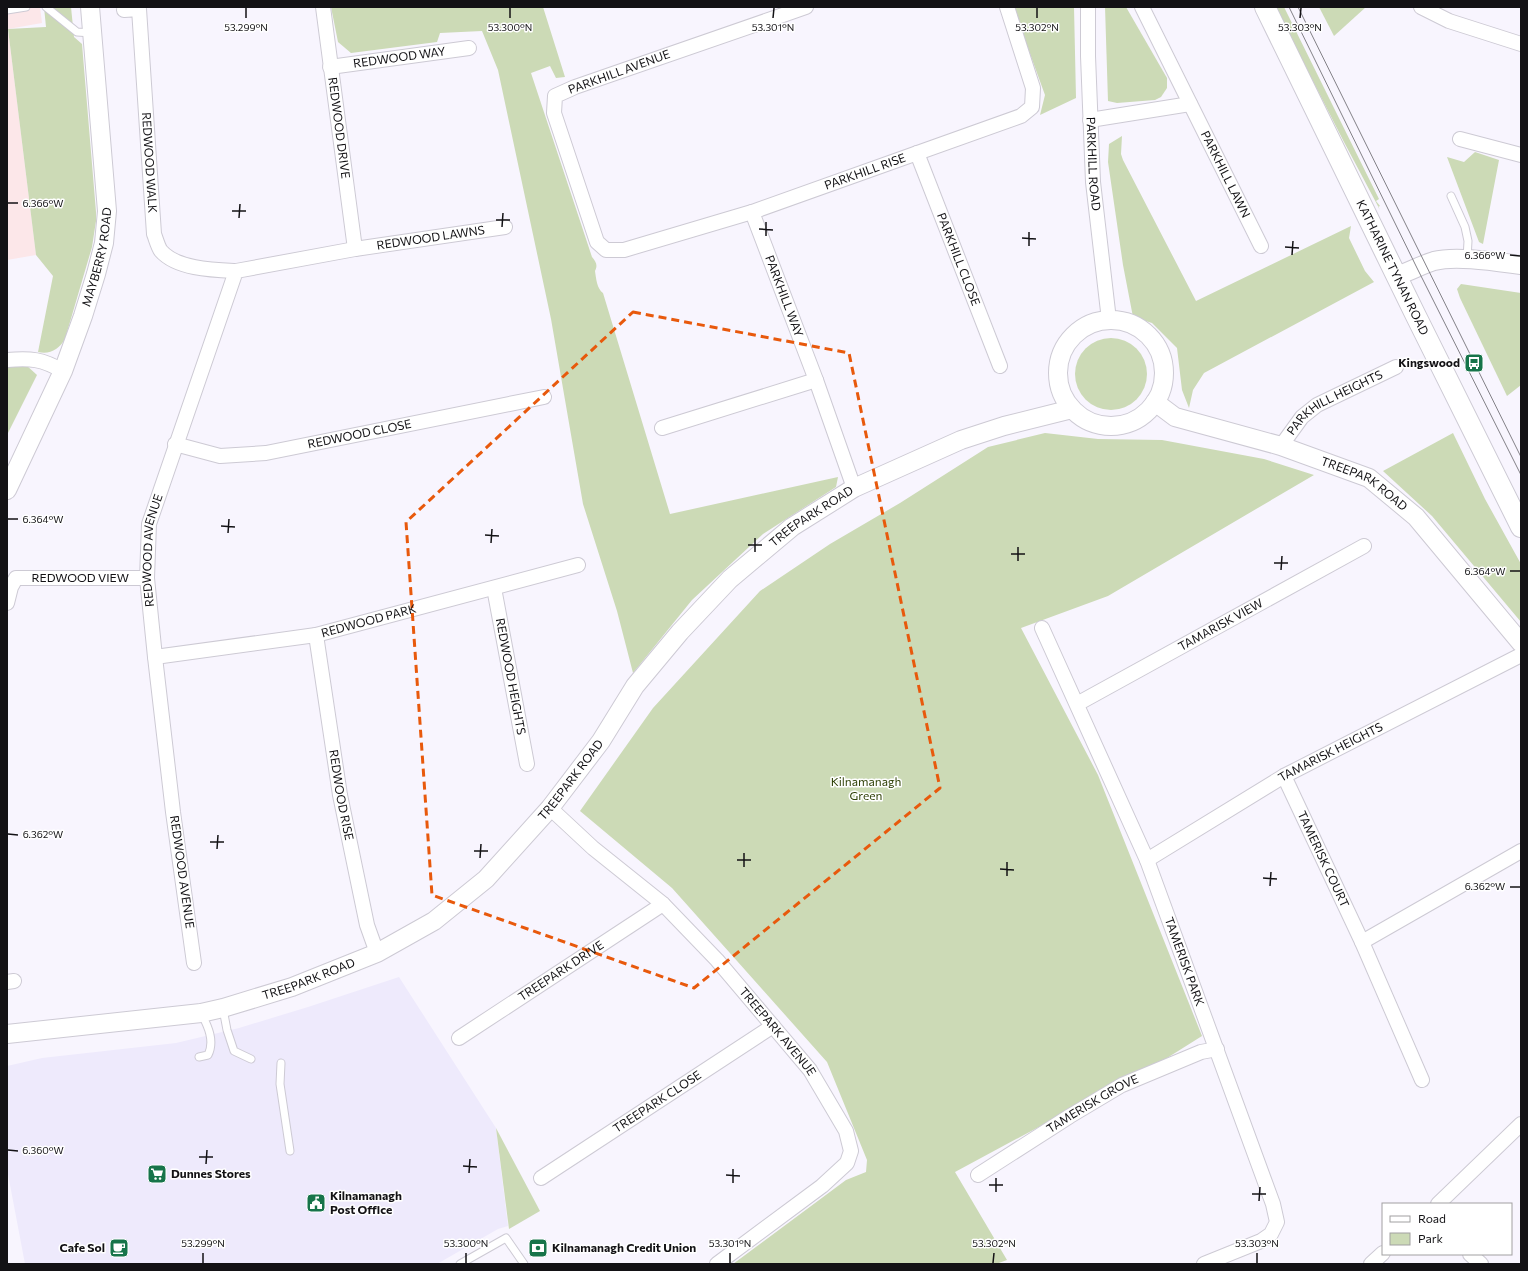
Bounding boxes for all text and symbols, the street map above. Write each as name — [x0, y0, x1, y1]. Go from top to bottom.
text: 53.299°N — [224, 21, 268, 33]
text: 53.300°N — [488, 21, 532, 33]
text: 53.301°N — [752, 21, 794, 33]
text: 53.302°N — [1015, 21, 1059, 33]
text: 53.303°N — [1278, 21, 1322, 33]
street label: REDWOOD WAY — [352, 43, 446, 70]
street label: PARKHILL AVENUE — [566, 46, 671, 96]
street label: REDWOOD DRIVE — [326, 76, 354, 179]
street label: REDWOOD WALK — [140, 112, 161, 213]
street label: PARKHILL ROAD — [1084, 117, 1104, 212]
street label: PARKHILL LAWN — [1199, 128, 1254, 220]
street label: PARKHILL RISE — [822, 150, 907, 192]
text: 6.366°W — [23, 197, 64, 209]
street label: KATHARINE TYNAN ROAD — [1354, 197, 1432, 337]
street label: MAYBERRY ROAD — [78, 206, 113, 308]
street label: PARKHILL CLOSE — [935, 210, 984, 307]
street label: REDWOOD LAWNS — [376, 222, 486, 252]
text: 6.366°W — [1465, 249, 1506, 261]
street label: PARKHILL WAY — [763, 253, 807, 339]
bus stop icon: Kingswood — [1463, 352, 1485, 374]
place label: Kingswood — [1398, 355, 1460, 369]
street label: PARKHILL HEIGHTS — [1283, 367, 1384, 437]
street label: REDWOOD CLOSE — [306, 416, 412, 450]
street label: TREEPARK ROAD — [1319, 453, 1411, 513]
street label: TREEPARK ROAD — [766, 482, 855, 549]
street label: REDWOOD AVENUE — [139, 492, 165, 608]
text: 6.364°W — [23, 513, 63, 525]
text: 6.364°W — [1465, 565, 1505, 577]
street label: REDWOOD VIEW — [31, 570, 129, 584]
street label: TAMARISK VIEW — [1175, 595, 1265, 653]
street label: REDWOOD PARK — [319, 601, 417, 639]
street label: REDWOOD HEIGHTS — [494, 617, 529, 736]
street label: TAMARISK HEIGHTS — [1275, 719, 1385, 784]
street label: TREEPARK ROAD — [535, 736, 606, 823]
street label: REDWOOD RISE — [327, 748, 357, 842]
park label: Kilnamanagh Green — [831, 774, 901, 802]
street label: TAMERISK COURT — [1295, 808, 1353, 909]
street label: REDWOOD AVENUE — [168, 814, 198, 929]
text: 6.362°W — [23, 828, 63, 840]
text: 6.362°W — [1465, 880, 1505, 892]
street label: TAMERISK PARK — [1163, 915, 1208, 1008]
street label: TREEPARK DRIVE — [515, 937, 606, 1003]
street label: TREEPARK ROAD — [260, 955, 357, 1002]
street label: TREEPARK AVENUE — [737, 984, 820, 1078]
street label: TREEPARK CLOSE — [610, 1067, 703, 1135]
street label: TAMERISK GROVE — [1044, 1071, 1140, 1135]
text: 6.360°W — [22, 1144, 64, 1156]
supermarket icon: Dunnes Stores — [146, 1163, 168, 1185]
place label: Dunnes Stores — [171, 1166, 251, 1180]
place label: Kilnamanagh Post Office — [330, 1188, 402, 1216]
public building icon: Kilnamanagh Post Office — [305, 1192, 327, 1214]
legend — [1382, 1203, 1512, 1255]
text: Road — [1418, 1211, 1446, 1225]
text: Park — [1418, 1231, 1444, 1245]
cafe icon: Cafe Sol — [108, 1237, 130, 1259]
text: 53.299°N — [181, 1237, 225, 1249]
text: 53.300°N — [444, 1237, 488, 1249]
bank icon: Kilnamanagh Credit Union — [527, 1237, 549, 1259]
text: 53.301°N — [709, 1237, 751, 1249]
text: 53.302°N — [972, 1237, 1016, 1249]
text: 53.303°N — [1235, 1237, 1279, 1249]
place label: Cafe Sol — [60, 1240, 105, 1254]
place label: Kilnamanagh Credit Union — [552, 1240, 696, 1254]

